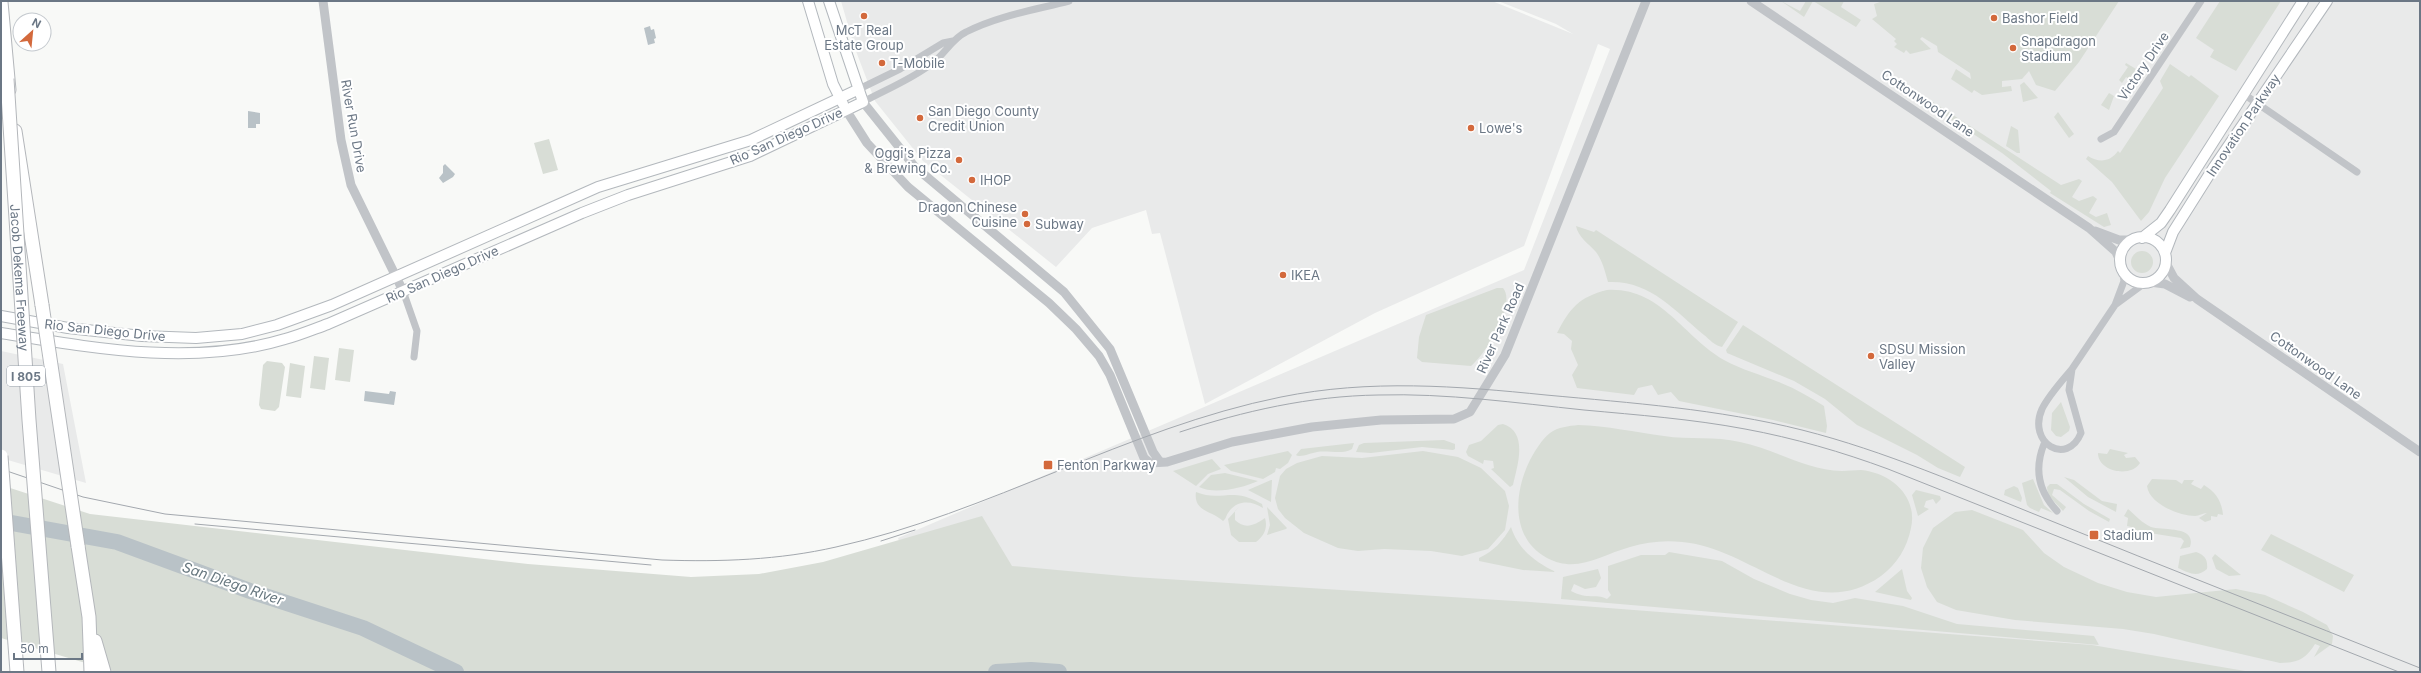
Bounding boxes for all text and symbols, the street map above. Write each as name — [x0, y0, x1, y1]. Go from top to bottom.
place label: Bashor Field — [2002, 10, 2078, 26]
marker: McT Real Estate Group — [859, 11, 869, 21]
north arrow — [12, 12, 52, 52]
marker: Bashor Field — [1989, 13, 1999, 23]
text: N — [30, 15, 43, 31]
place label: McT Real Estate Group — [824, 22, 904, 53]
street label: Victory Drive — [2114, 28, 2172, 104]
place label: Snapdragon Stadium — [2021, 33, 2096, 64]
marker: Snapdragon Stadium — [2008, 43, 2018, 53]
place label: T-Mobile — [890, 55, 945, 71]
marker: T-Mobile — [877, 58, 887, 68]
street label: Cottonwood Lane — [1879, 66, 1977, 140]
street label: Innovation Parkway — [2203, 71, 2283, 179]
street label: River Run Drive — [338, 78, 370, 174]
place label: San Diego County Credit Union — [928, 103, 1039, 134]
street label: Rio San Diego Drive — [727, 104, 845, 168]
marker: San Diego County Credit Union — [915, 113, 925, 123]
place label: Lowe's — [1479, 120, 1523, 136]
marker: Lowe's — [1466, 123, 1476, 133]
place label: Oggi's Pizza & Brewing Co. — [864, 145, 951, 176]
marker: Oggi's Pizza & Brewing Co. — [954, 155, 964, 165]
place label: IHOP — [980, 172, 1011, 188]
marker: IHOP — [967, 175, 977, 185]
place label: Dragon Chinese Cuisine — [918, 199, 1017, 230]
street label: Jacob Dekema Freeway — [7, 204, 33, 352]
marker: Dragon Chinese Cuisine — [1020, 209, 1030, 219]
place label: Subway — [1035, 216, 1084, 232]
marker: Subway — [1022, 219, 1032, 229]
street label: Rio San Diego Drive — [383, 242, 501, 306]
place label: IKEA — [1291, 267, 1320, 283]
marker: IKEA — [1278, 270, 1288, 280]
street label: River Park Road — [1473, 280, 1527, 376]
street label: Rio San Diego Drive — [44, 316, 166, 344]
street label: Cottonwood Lane — [2267, 327, 2365, 403]
place label: SDSU Mission Valley — [1879, 341, 1966, 372]
marker: SDSU Mission Valley — [1866, 351, 1876, 361]
road number: I 805 — [7, 366, 45, 386]
place label: Fenton Parkway — [1057, 457, 1156, 473]
marker: Fenton Parkway — [1042, 459, 1054, 471]
place label: Stadium — [2103, 527, 2153, 543]
marker: Stadium — [2088, 529, 2100, 541]
water label: San Diego River — [180, 558, 286, 608]
scale bar — [14, 635, 82, 661]
text: 50 m — [20, 641, 49, 656]

